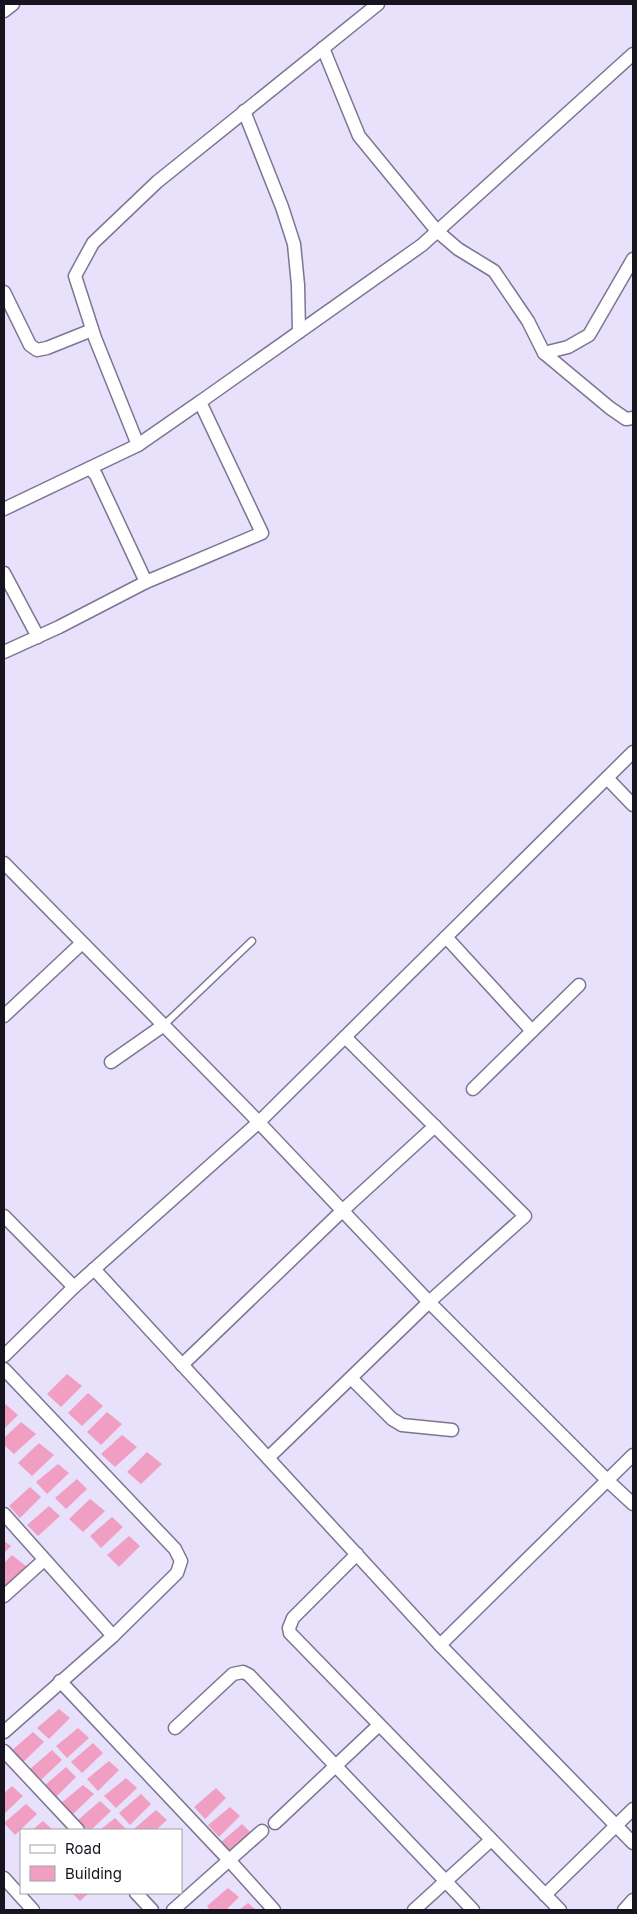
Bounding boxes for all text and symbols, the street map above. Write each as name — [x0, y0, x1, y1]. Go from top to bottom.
legend — [20, 1829, 182, 1894]
text: Road — [65, 1839, 101, 1858]
text: Building — [65, 1864, 122, 1883]

